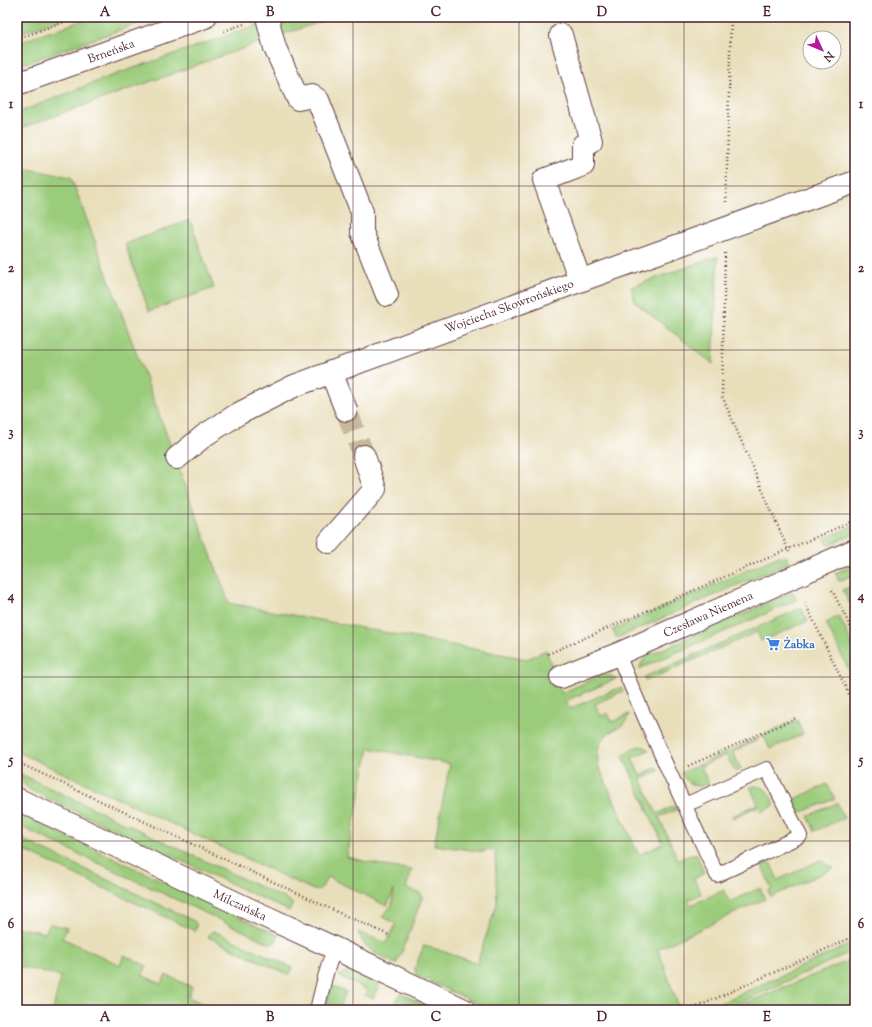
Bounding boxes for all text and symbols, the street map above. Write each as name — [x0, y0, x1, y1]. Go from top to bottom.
text: A — [100, 4, 111, 22]
text: B — [266, 4, 275, 22]
text: C — [431, 4, 441, 22]
text: D — [597, 4, 607, 22]
text: E — [763, 4, 771, 22]
north arrow — [802, 30, 842, 70]
street label: Brneńska — [85, 35, 138, 69]
text: N — [820, 47, 838, 65]
text: 1 — [9, 96, 14, 114]
text: 1 — [859, 96, 864, 114]
text: 2 — [8, 260, 15, 278]
text: 2 — [858, 260, 865, 278]
street label: Wojciecha Skowrońskiego — [442, 275, 577, 339]
text: 3 — [8, 424, 14, 442]
text: 3 — [858, 424, 864, 442]
street label: Czesława Niemena — [661, 587, 757, 643]
text: 4 — [7, 588, 15, 606]
text: 4 — [857, 588, 865, 606]
supermarket icon: Żabka — [765, 636, 781, 652]
place label: Żabka — [783, 636, 815, 654]
text: 5 — [8, 752, 14, 770]
text: 5 — [858, 752, 864, 770]
street label: Milczańska — [210, 886, 270, 926]
text: 6 — [8, 916, 15, 934]
text: 6 — [858, 916, 865, 934]
text: A — [100, 1009, 111, 1027]
text: B — [266, 1009, 275, 1027]
text: C — [431, 1009, 441, 1027]
text: D — [597, 1009, 607, 1027]
text: E — [763, 1009, 771, 1027]

